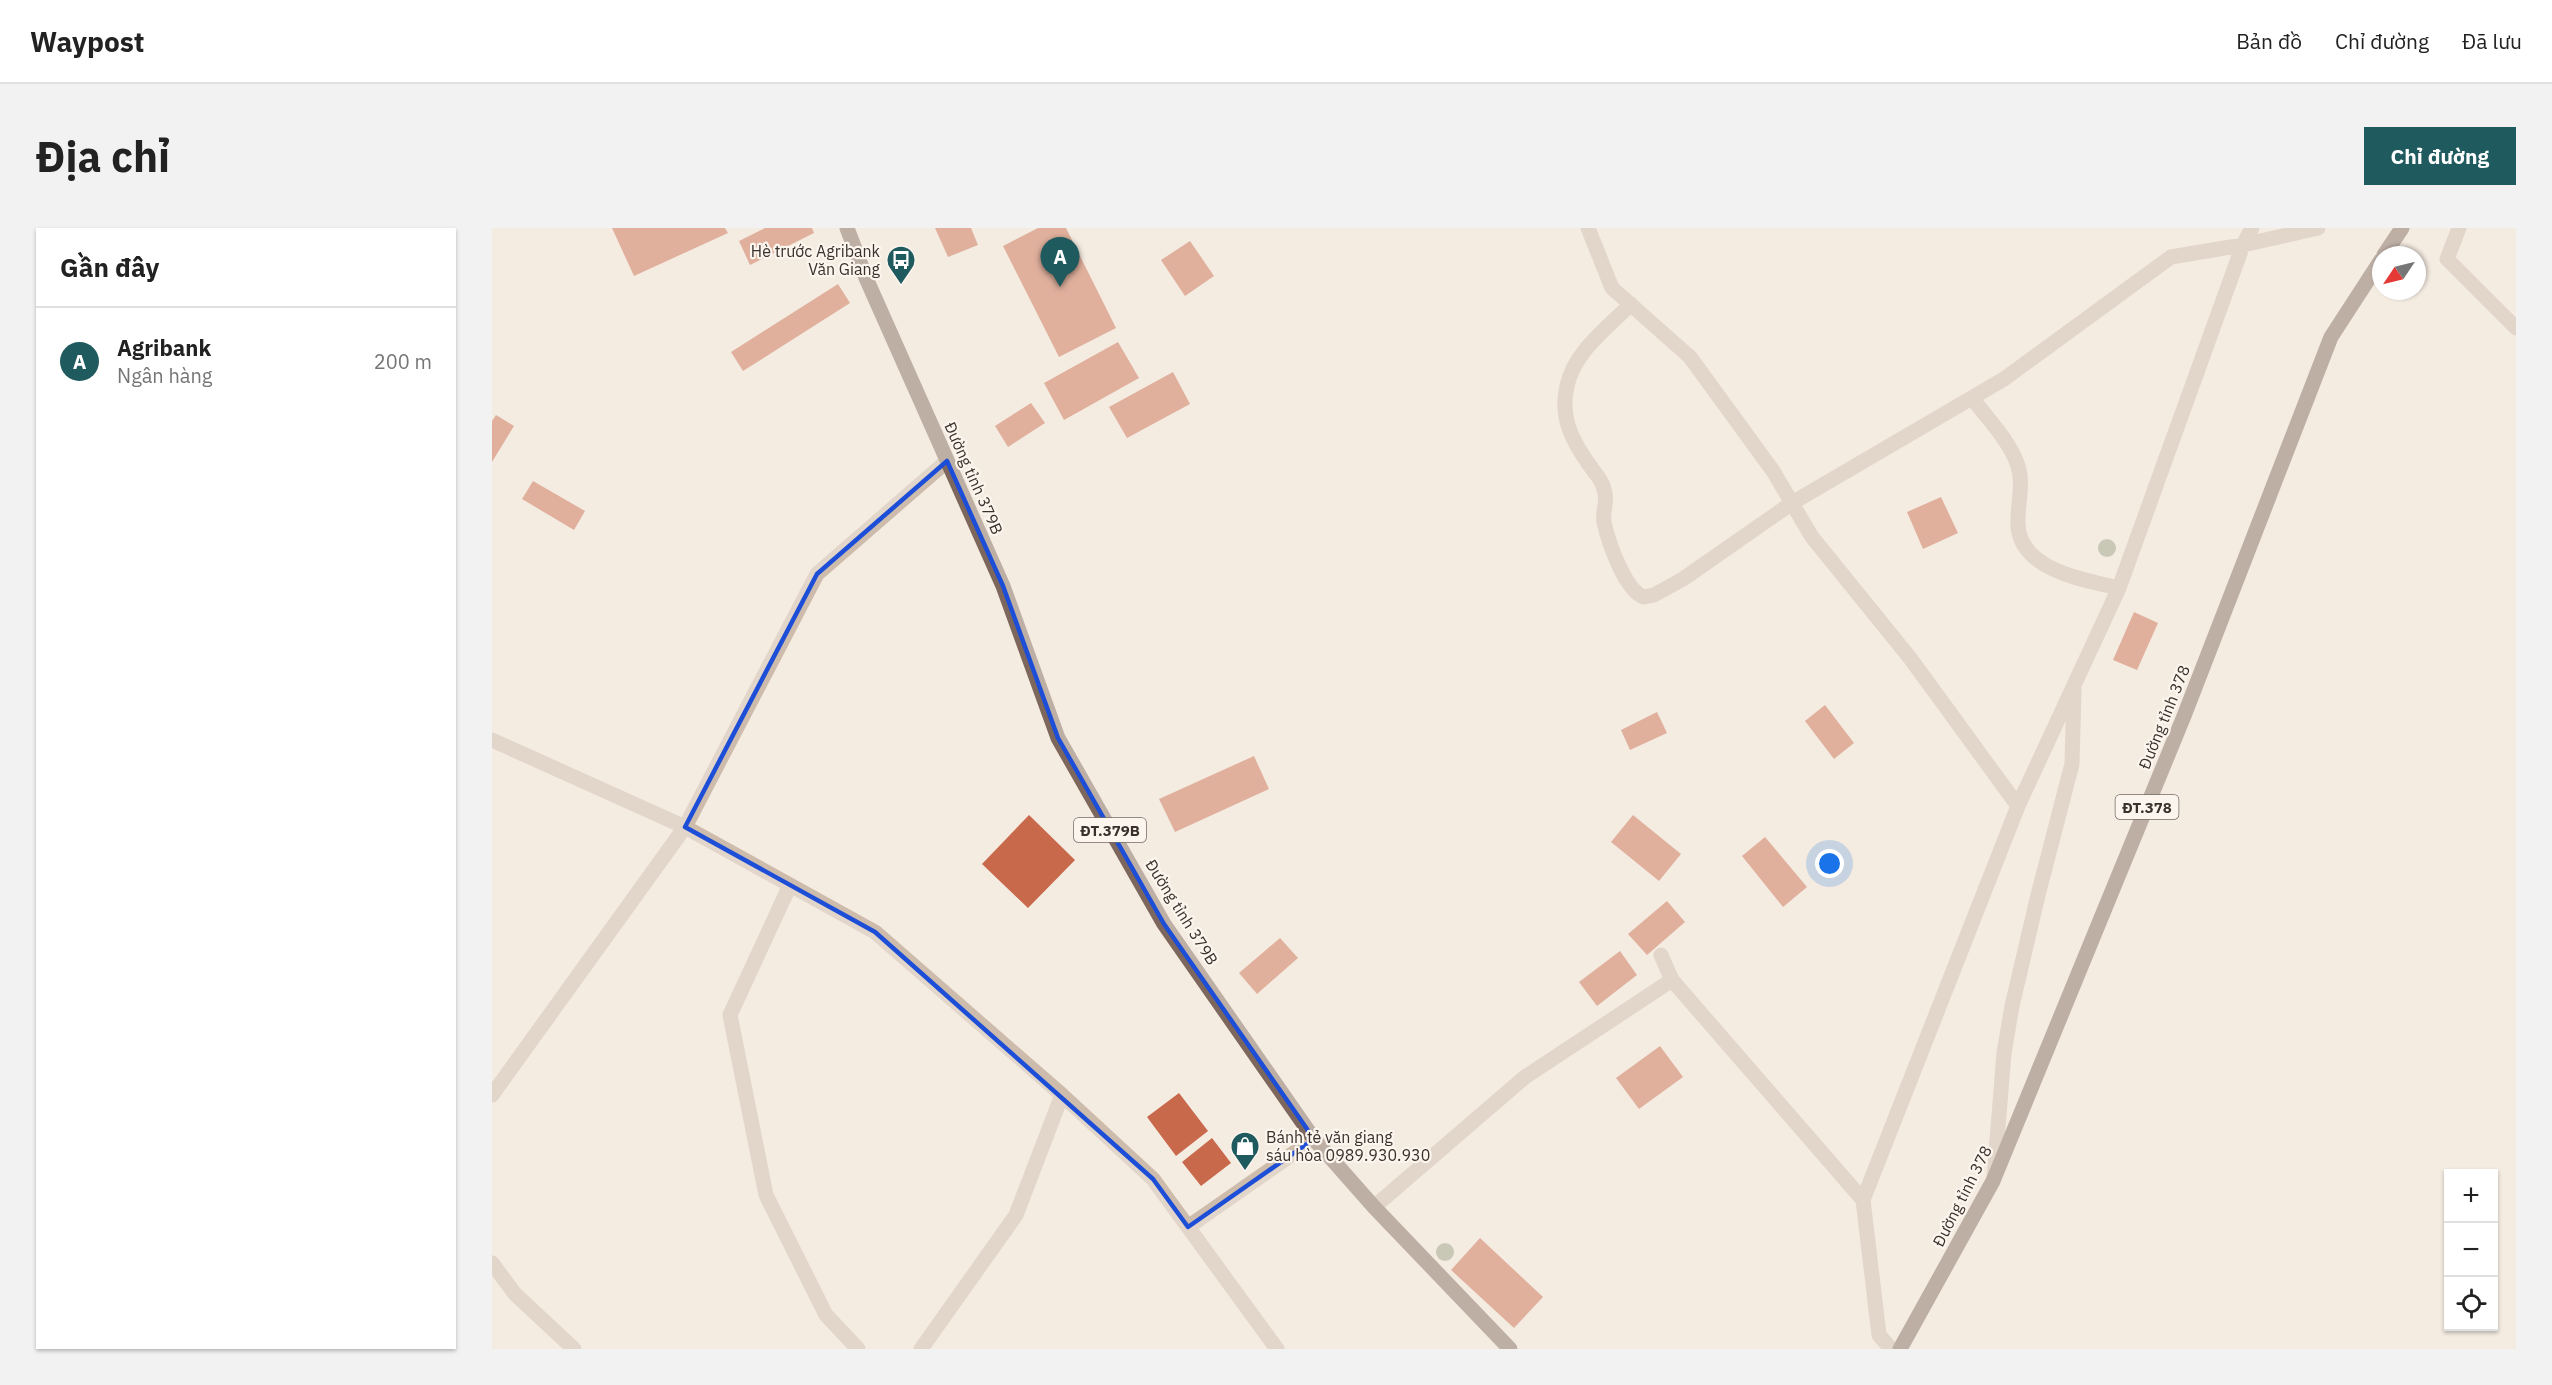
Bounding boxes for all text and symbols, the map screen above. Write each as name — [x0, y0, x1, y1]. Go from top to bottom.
text: Waypost — [30, 23, 144, 60]
text: Bản đồ — [2236, 27, 2302, 55]
text: Chỉ đường — [2335, 27, 2429, 55]
text: Đã lưu — [2462, 27, 2522, 55]
button: Chỉ đường — [2364, 127, 2516, 185]
text: Địa chỉ — [36, 129, 170, 184]
pin: A — [1040, 238, 1080, 287]
place label: Hè trước Agribank Văn Giang — [751, 241, 881, 279]
bus stop icon: Hè trước Agribank Văn Giang — [885, 244, 917, 286]
north arrow — [2372, 246, 2426, 300]
text: Gần đây — [60, 250, 159, 284]
text: Agribank — [117, 333, 211, 362]
text: A — [73, 348, 86, 375]
text: 200 m — [374, 348, 432, 375]
text: Ngân hàng — [117, 362, 212, 389]
street label: Đường tỉnh 379B — [940, 419, 1008, 537]
street label: Đường tỉnh 378 — [2134, 662, 2194, 772]
road number: ĐT.378 — [2116, 795, 2178, 819]
road number: ĐT.379B — [1074, 818, 1146, 842]
your location — [1815, 849, 1844, 878]
street label: Đường tỉnh 379B — [1141, 855, 1223, 969]
place label: Bánh tẻ văn giang sáu hòa 0989.930.930 — [1266, 1127, 1430, 1165]
shop icon: Bánh tẻ văn giang sáu hòa 0989.930.930 — [1229, 1130, 1261, 1172]
street label: Đường tỉnh 378 — [1928, 1142, 1996, 1250]
map controls — [2444, 1169, 2498, 1331]
button: + — [2444, 1169, 2498, 1223]
button: − — [2444, 1223, 2498, 1277]
button: locate — [2444, 1277, 2498, 1331]

